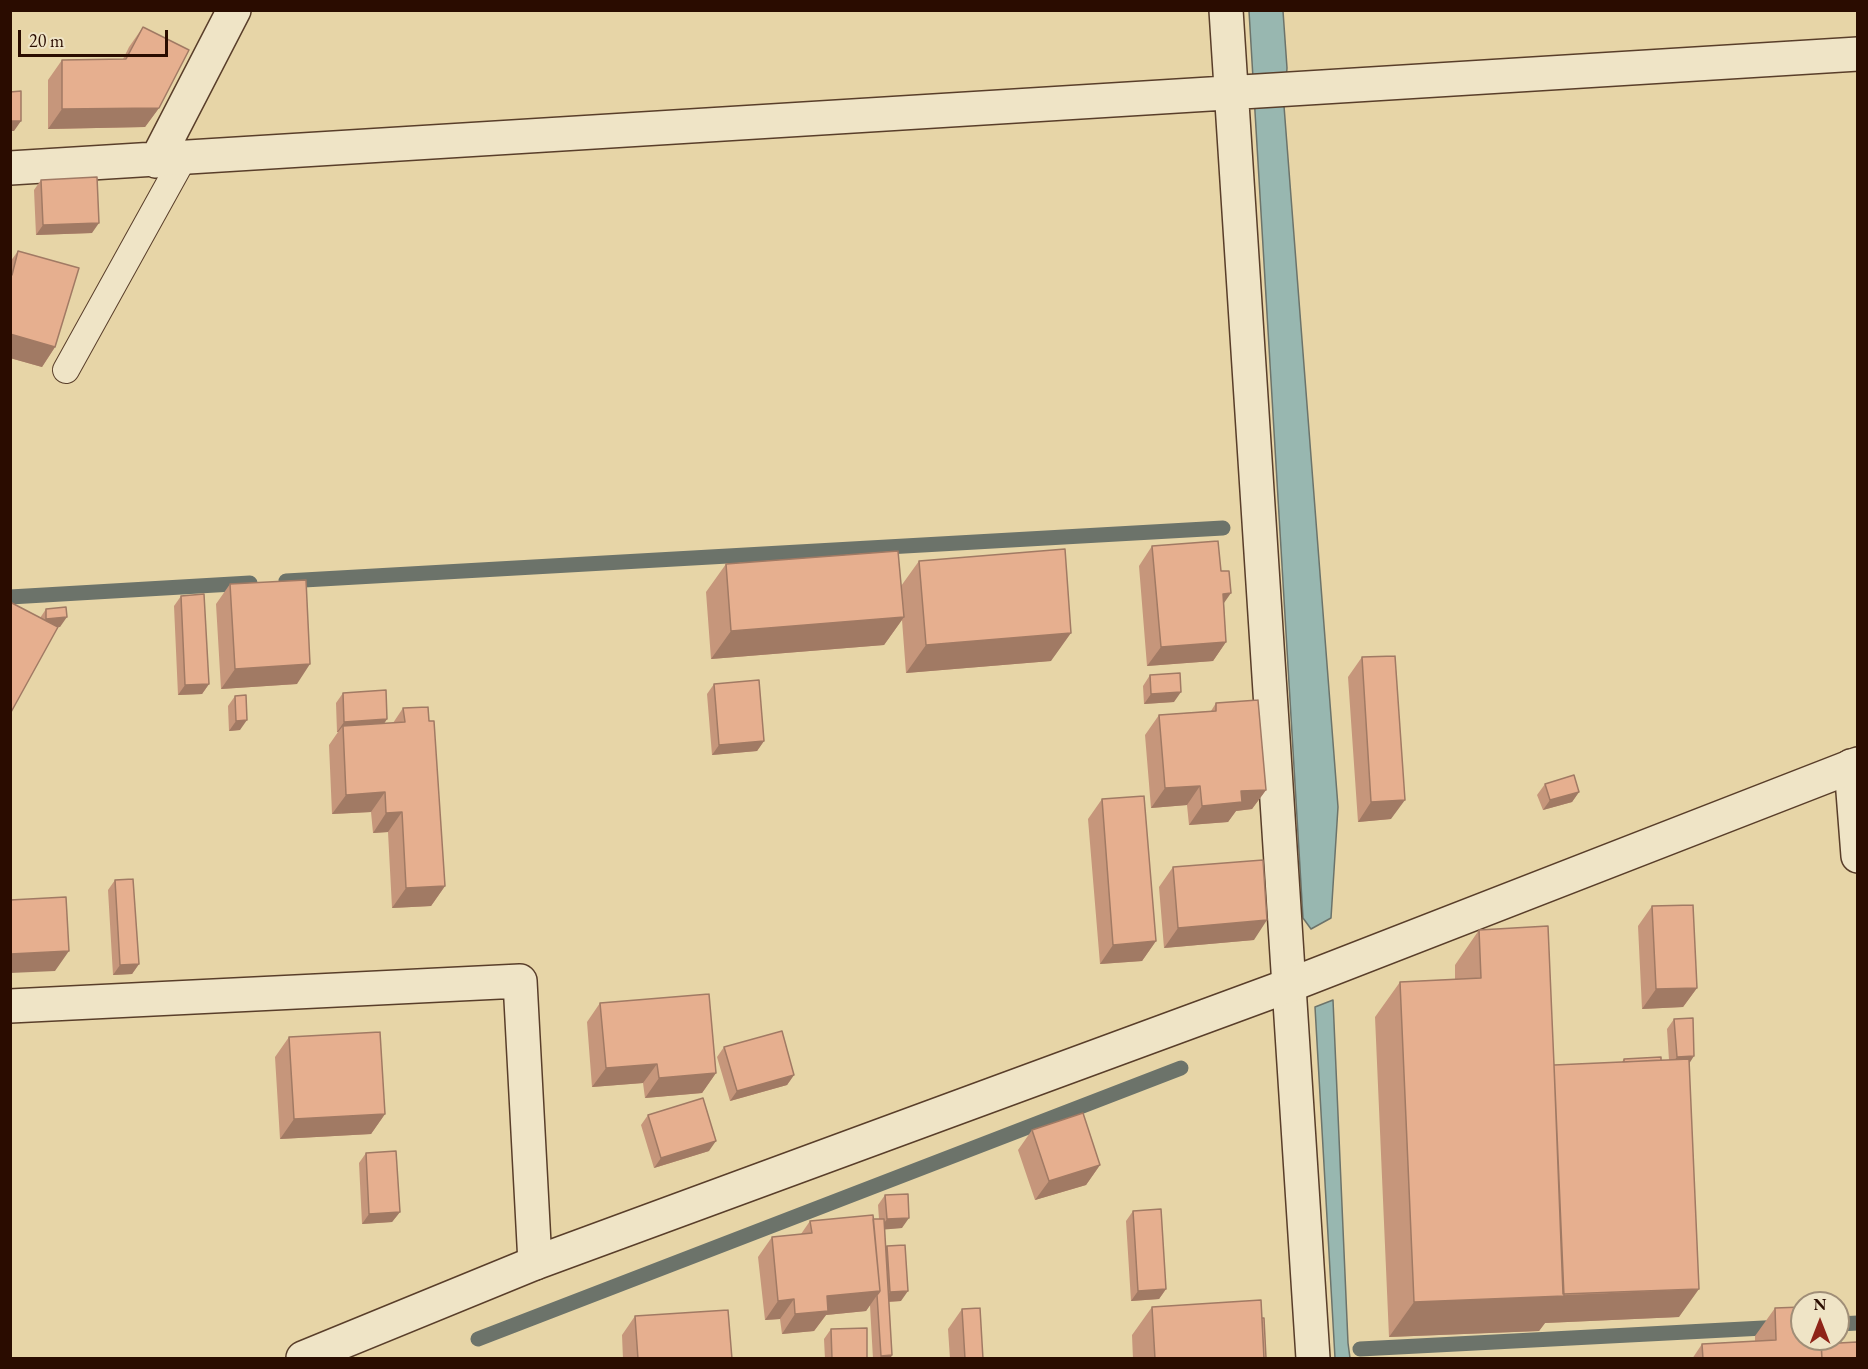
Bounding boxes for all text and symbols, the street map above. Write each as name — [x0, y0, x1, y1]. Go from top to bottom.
scale bar — [21, 18, 171, 56]
text: 20 m — [29, 29, 64, 52]
north arrow — [1790, 1291, 1850, 1351]
text: N — [1814, 1294, 1826, 1315]

